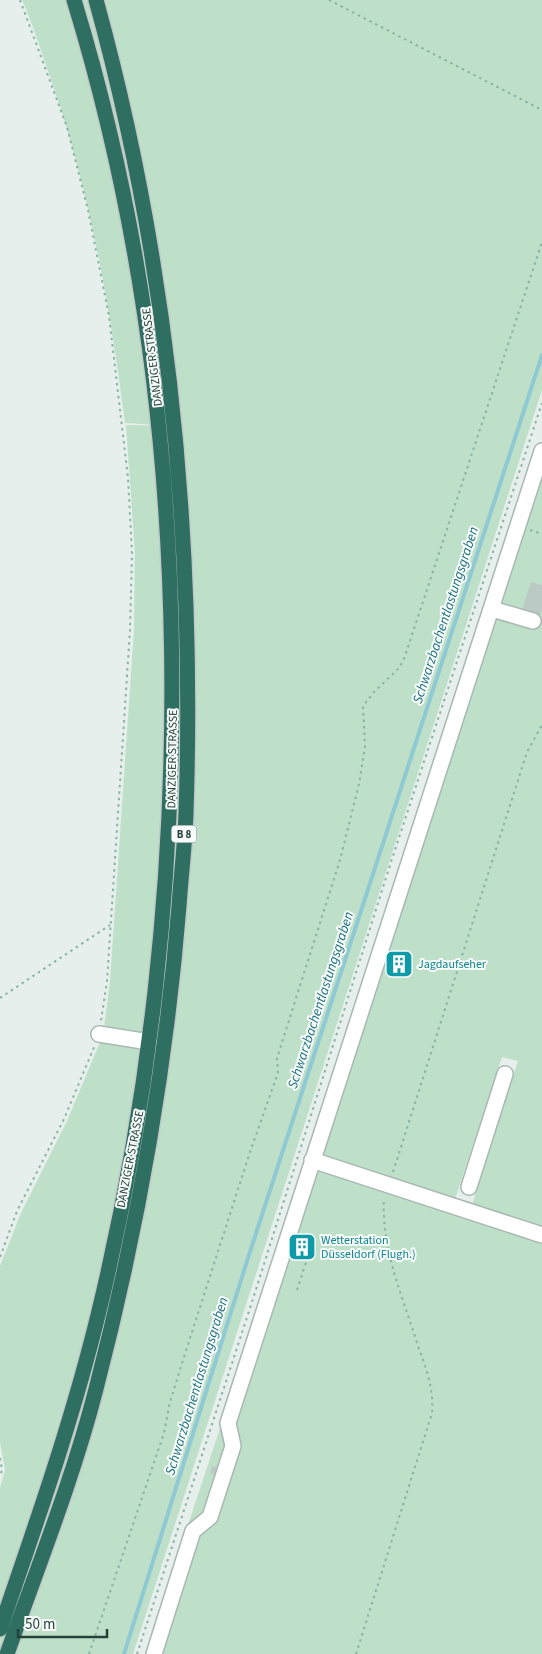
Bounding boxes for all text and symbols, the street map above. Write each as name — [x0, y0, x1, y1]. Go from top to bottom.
street label: DANZIGER STRASSE — [138, 307, 167, 407]
water label: Schwarzbachentlastungsgraben — [408, 524, 484, 706]
street label: DANZIGER STRASSE — [163, 709, 182, 809]
road number: B 8 — [172, 826, 196, 842]
water label: Schwarzbachentlastungsgraben — [283, 909, 359, 1091]
building icon: Jagdaufseher — [384, 949, 414, 979]
place label: Jagdaufseher — [418, 956, 487, 973]
street label: DANZIGER STRASSE — [113, 1109, 148, 1209]
building icon: Wetterstation Düsseldorf (Flugh.) — [287, 1232, 317, 1262]
place label: Wetterstation Düsseldorf (Flugh.) — [321, 1232, 416, 1263]
water label: Schwarzbachentlastungsgraben — [160, 1295, 234, 1478]
scale bar — [18, 1606, 106, 1638]
text: 50 m — [25, 1614, 55, 1635]

